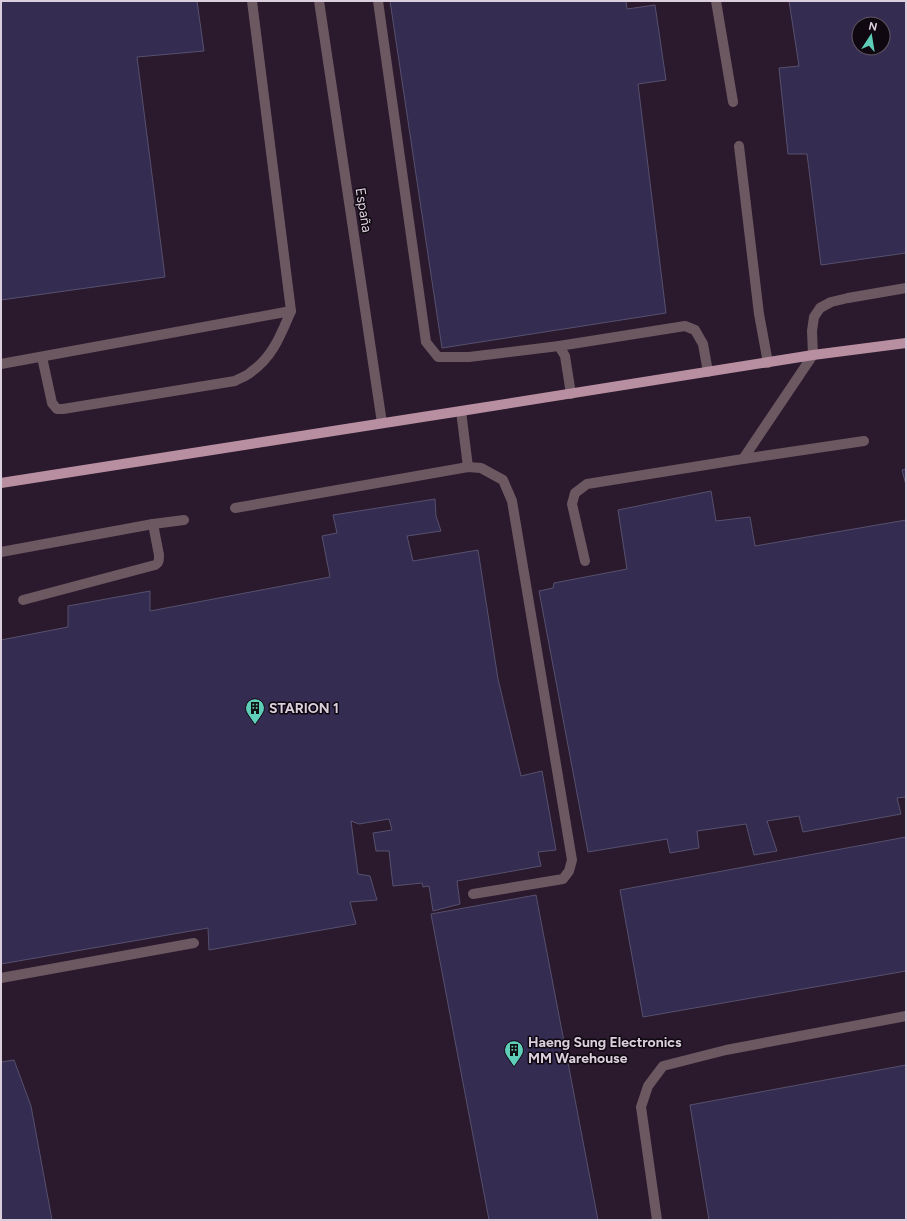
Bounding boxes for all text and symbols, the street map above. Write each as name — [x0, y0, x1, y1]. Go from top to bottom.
north arrow — [851, 16, 891, 56]
text: N — [867, 19, 878, 34]
street label: España — [352, 186, 375, 234]
building icon: STARION 1 — [244, 697, 266, 725]
place label: STARION 1 — [269, 700, 339, 717]
place label: Haeng Sung Electronics MM Warehouse — [528, 1034, 682, 1067]
building icon: Haeng Sung Electronics MM Warehouse — [503, 1039, 525, 1067]

